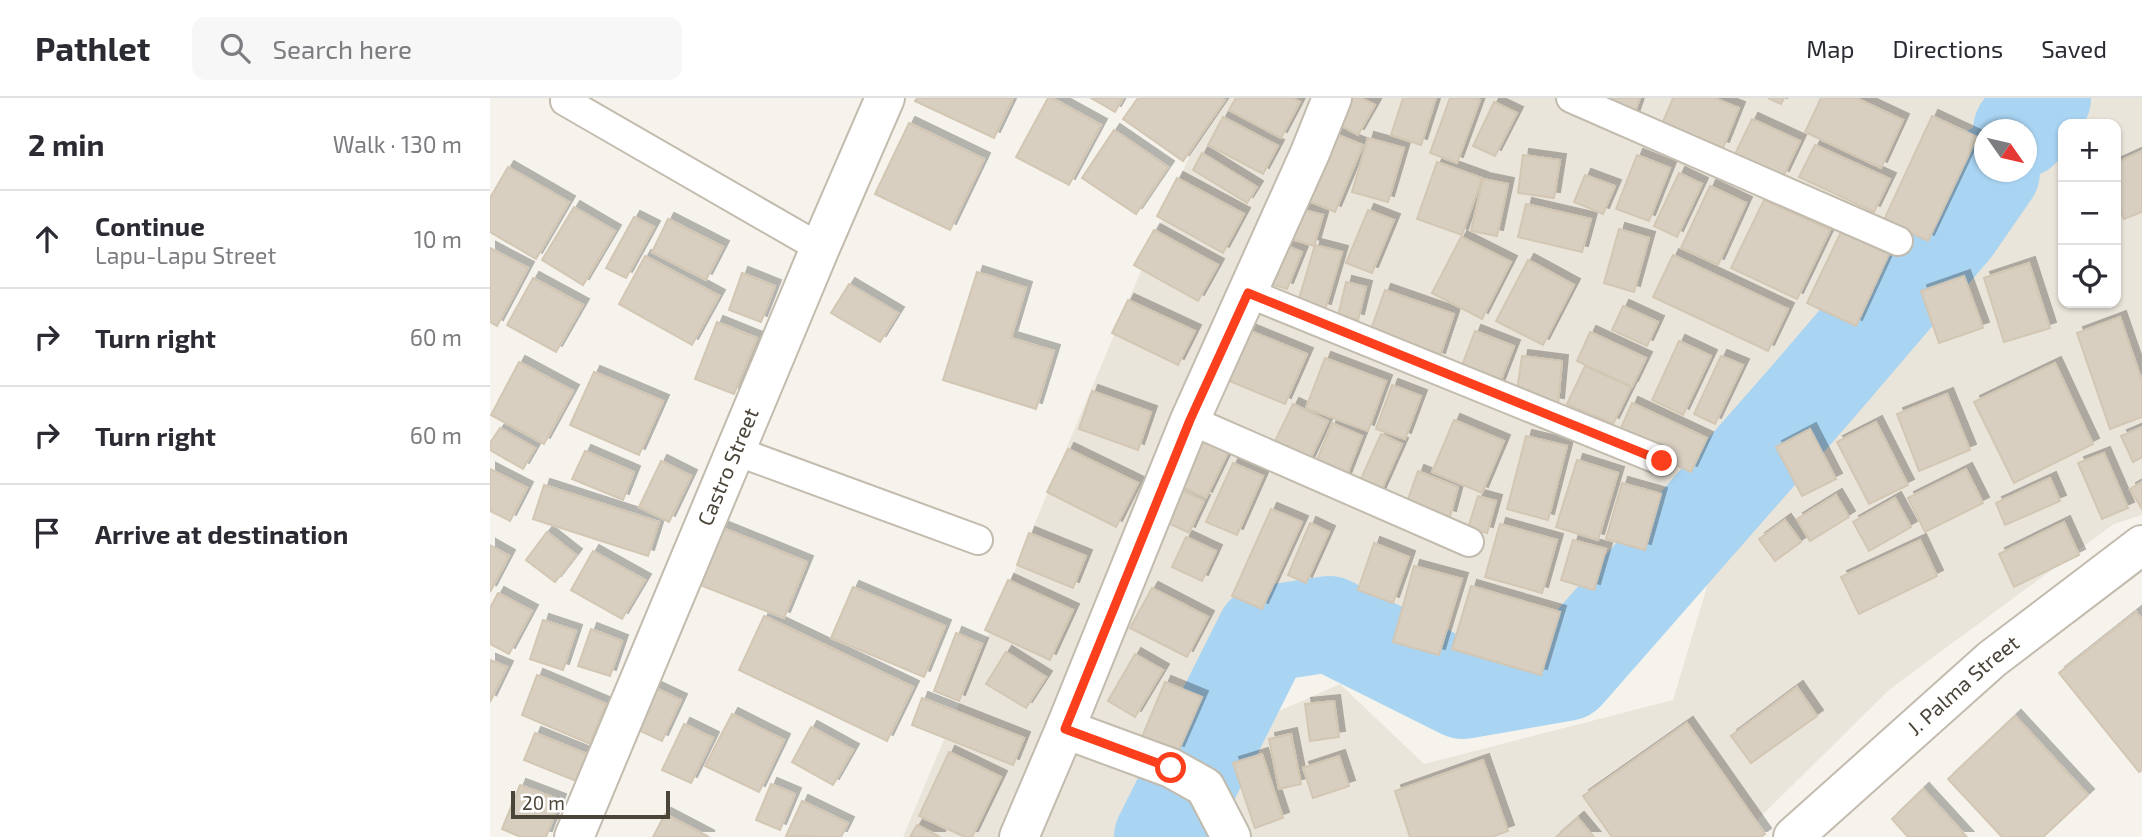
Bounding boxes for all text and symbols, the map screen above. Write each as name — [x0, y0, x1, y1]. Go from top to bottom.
search box — [192, 17, 682, 80]
text: Pathlet — [35, 28, 150, 68]
icon: search — [216, 29, 254, 67]
text: Search here — [272, 33, 412, 64]
text: Map — [1806, 34, 1854, 63]
text: Directions — [1892, 34, 2003, 63]
text: Saved — [2041, 34, 2107, 63]
north arrow — [1974, 119, 2037, 182]
map controls — [2058, 119, 2121, 308]
button: + — [2058, 119, 2121, 182]
text: 2 min — [28, 126, 105, 162]
text: Walk · 130 m — [333, 130, 462, 158]
button: − — [2058, 182, 2121, 245]
text: Continue — [95, 210, 205, 241]
icon: ahead — [28, 220, 66, 258]
text: 10 m — [414, 225, 462, 253]
text: Lapu-Lapu Street — [95, 241, 276, 269]
button: locate — [2058, 245, 2121, 308]
icon: right — [28, 318, 66, 356]
text: Turn right — [95, 322, 216, 353]
text: 60 m — [410, 323, 462, 351]
street label: Castro Street — [691, 404, 763, 529]
icon: right — [28, 416, 66, 454]
text: Turn right — [95, 420, 216, 451]
text: 60 m — [410, 421, 462, 449]
route end — [1646, 445, 1677, 476]
icon: arrive — [28, 514, 66, 552]
text: Arrive at destination — [95, 518, 348, 549]
street label: J. Palma Street — [1902, 629, 2023, 740]
route start — [1155, 752, 1186, 783]
scale bar — [511, 788, 670, 820]
text: 20 m — [522, 791, 565, 814]

